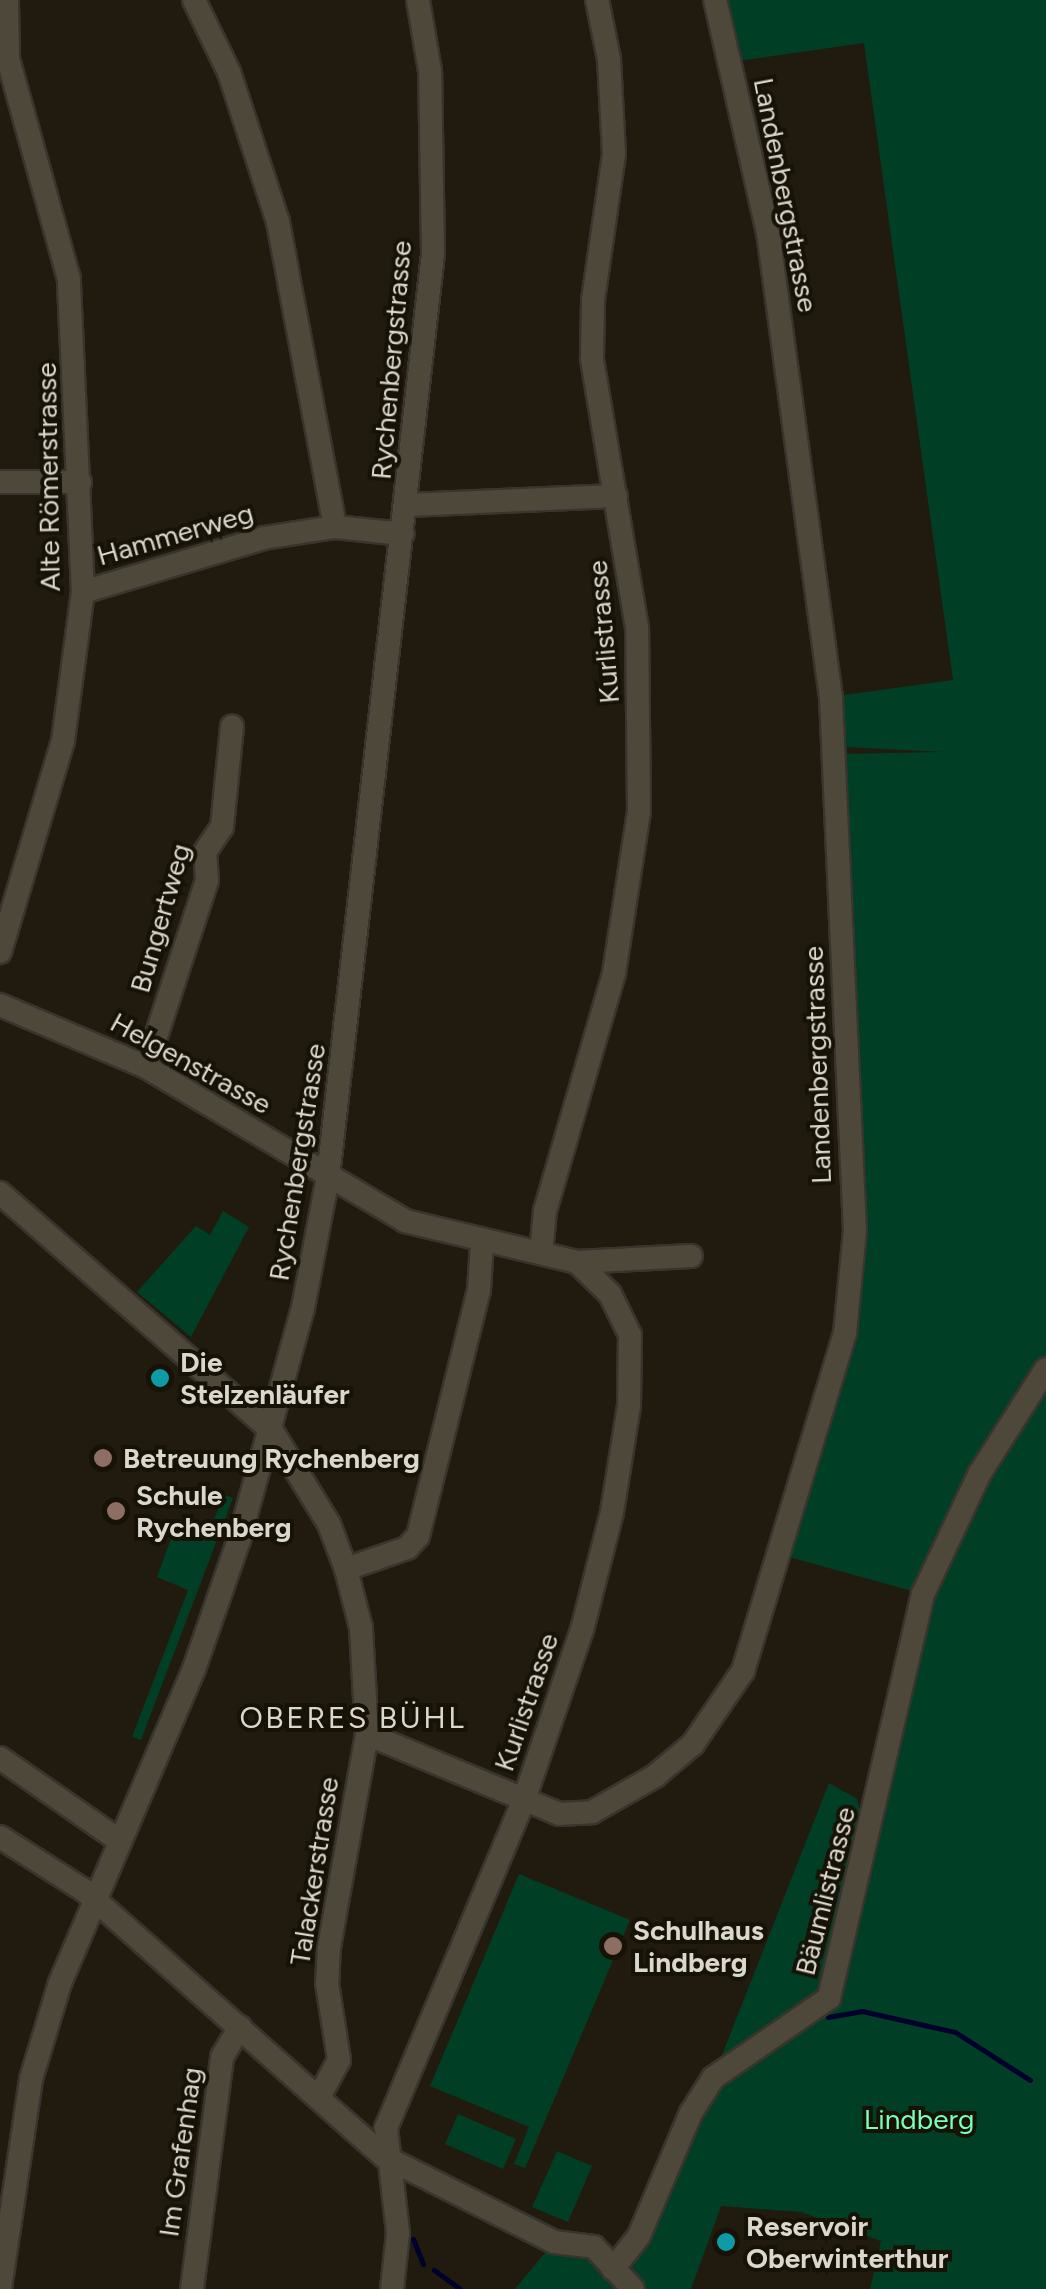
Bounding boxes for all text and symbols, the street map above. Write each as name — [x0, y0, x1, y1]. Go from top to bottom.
street label: Landenbergstrasse — [747, 75, 825, 315]
street label: Rychenbergstrasse — [364, 239, 418, 481]
street label: Alte Römerstrasse — [29, 362, 67, 592]
street label: Hammerweg — [93, 496, 257, 572]
street label: Kurlistrasse — [580, 559, 626, 705]
street label: Bungertweg — [123, 840, 197, 996]
street label: Landenbergstrasse — [796, 945, 838, 1185]
street label: Helgenstrasse — [105, 1005, 277, 1121]
street label: Rychenbergstrasse — [262, 1041, 332, 1283]
place label: Die Stelzenläufer — [180, 1345, 350, 1411]
marker: Die Stelzenläufer — [149, 1367, 171, 1389]
place label: Betreuung Rychenberg — [123, 1441, 420, 1475]
marker: Betreuung Rychenberg — [92, 1447, 114, 1469]
place label: Schule Rychenberg — [136, 1478, 292, 1544]
marker: Schule Rychenberg — [105, 1500, 127, 1522]
street label: Kurlistrasse — [487, 1629, 565, 1775]
district label: OBERES BÜHL — [240, 1700, 466, 1736]
street label: Talackerstrasse — [283, 1774, 345, 1968]
street label: Bäumlistrasse — [788, 1803, 862, 1979]
place label: Schulhaus Lindberg — [633, 1913, 764, 1979]
marker: Schulhaus Lindberg — [602, 1935, 624, 1957]
street label: Im Grafenhag — [151, 2065, 209, 2239]
park label: Lindberg — [864, 2102, 974, 2136]
place label: Reservoir Oberwinterthur — [746, 2209, 948, 2275]
marker: Reservoir Oberwinterthur — [715, 2231, 737, 2253]

